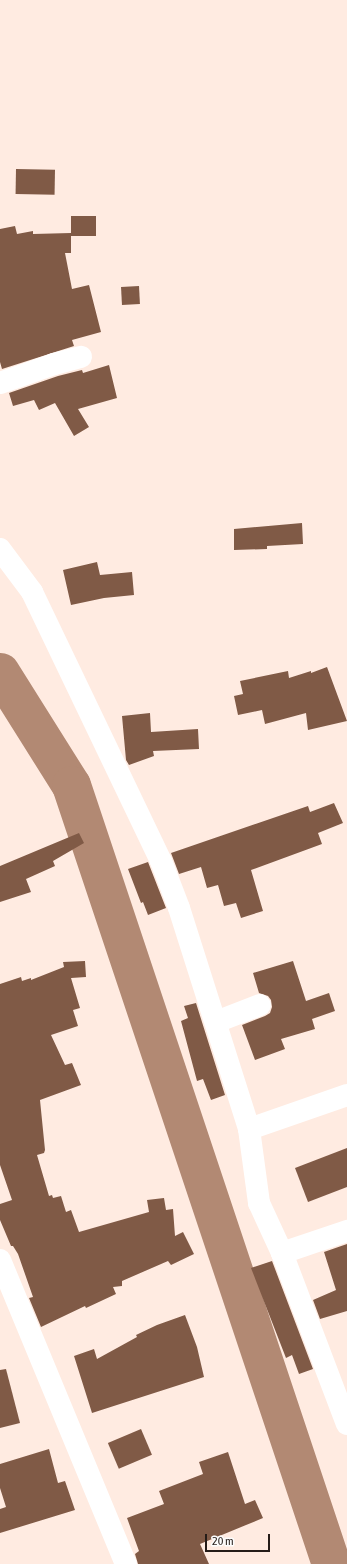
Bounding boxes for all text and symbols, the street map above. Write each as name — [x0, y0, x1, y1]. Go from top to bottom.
scale bar — [207, 1526, 272, 1552]
text: 20 m — [212, 1534, 234, 1548]

